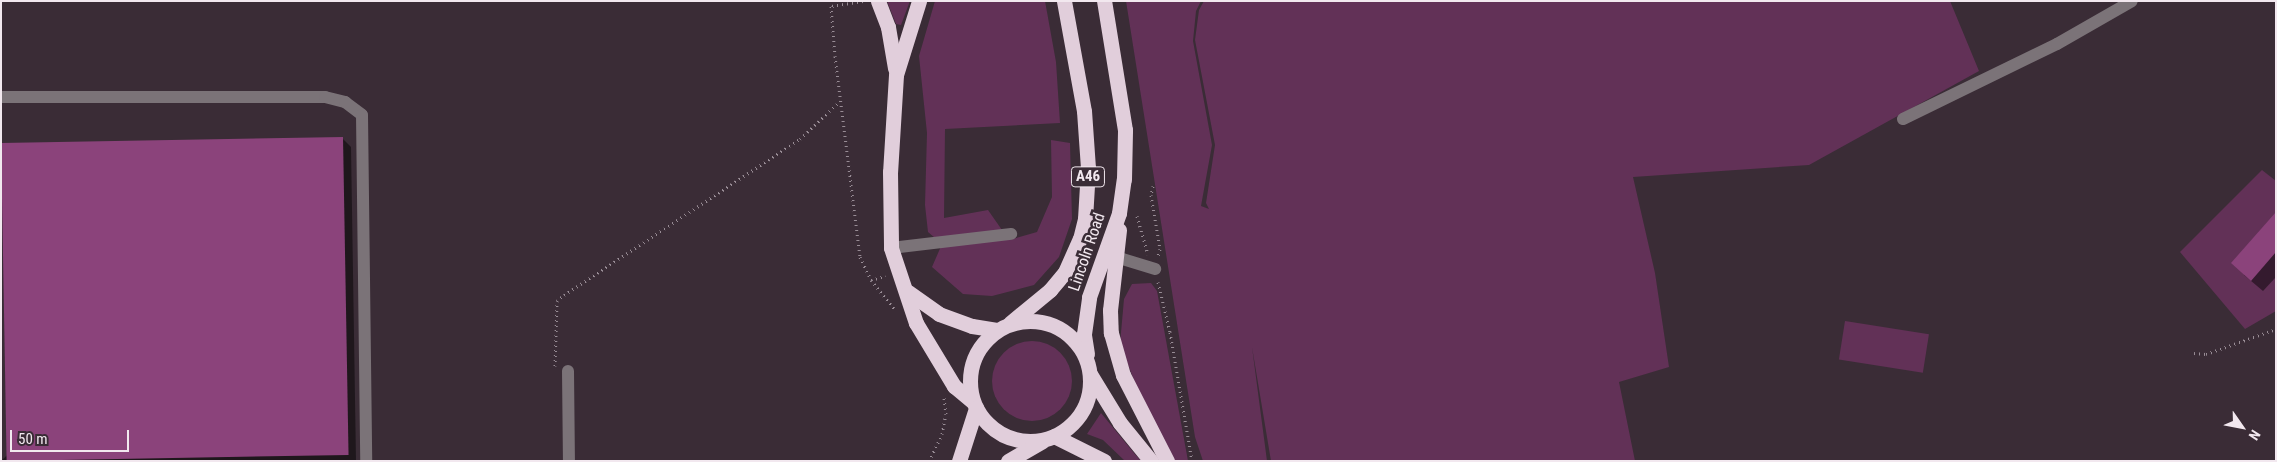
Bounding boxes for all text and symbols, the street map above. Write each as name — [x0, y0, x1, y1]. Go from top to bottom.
road number: A46 — [1070, 164, 1106, 190]
street label: Lincoln Road — [1065, 210, 1109, 294]
north arrow — [2217, 402, 2267, 452]
scale bar — [12, 420, 131, 452]
text: N — [2246, 427, 2264, 443]
text: 50 m — [18, 430, 48, 448]

